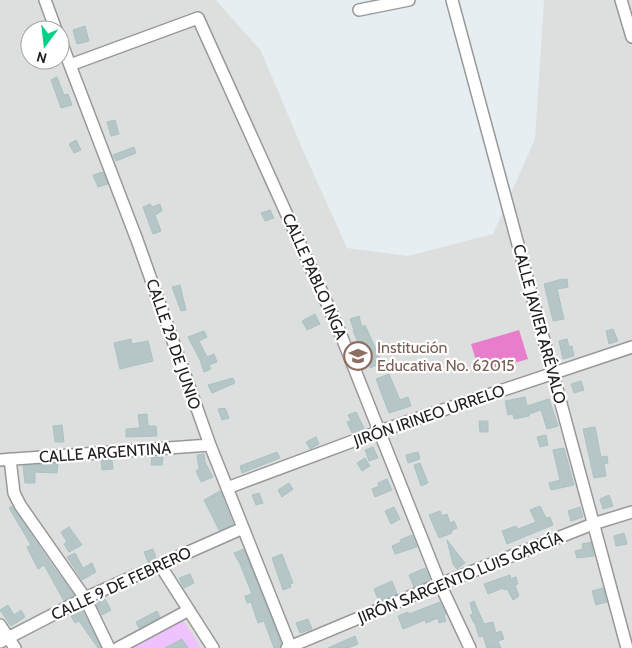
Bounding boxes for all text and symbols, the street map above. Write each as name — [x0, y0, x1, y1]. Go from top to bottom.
north arrow — [20, 20, 70, 70]
text: N — [35, 48, 49, 68]
street label: CALLE PABLO INGA — [278, 210, 351, 342]
street label: CALLE JAVIER ARÉVALO — [509, 242, 570, 406]
street label: CALLE 29 DE JUNIO — [142, 276, 205, 412]
place label: Institución Educativa No. 62015 — [377, 338, 515, 375]
school or university icon: Institución Educativa No. 62015 — [343, 341, 373, 371]
street label: JIRÓN IRINEO URRELO — [350, 381, 507, 451]
street label: CALLE ARGENTINA — [38, 438, 172, 467]
street label: JIRÓN SARGENTO LUIS GARCÍA — [354, 528, 565, 628]
street label: CALLE 9 DE FEBRERO — [48, 543, 194, 624]

